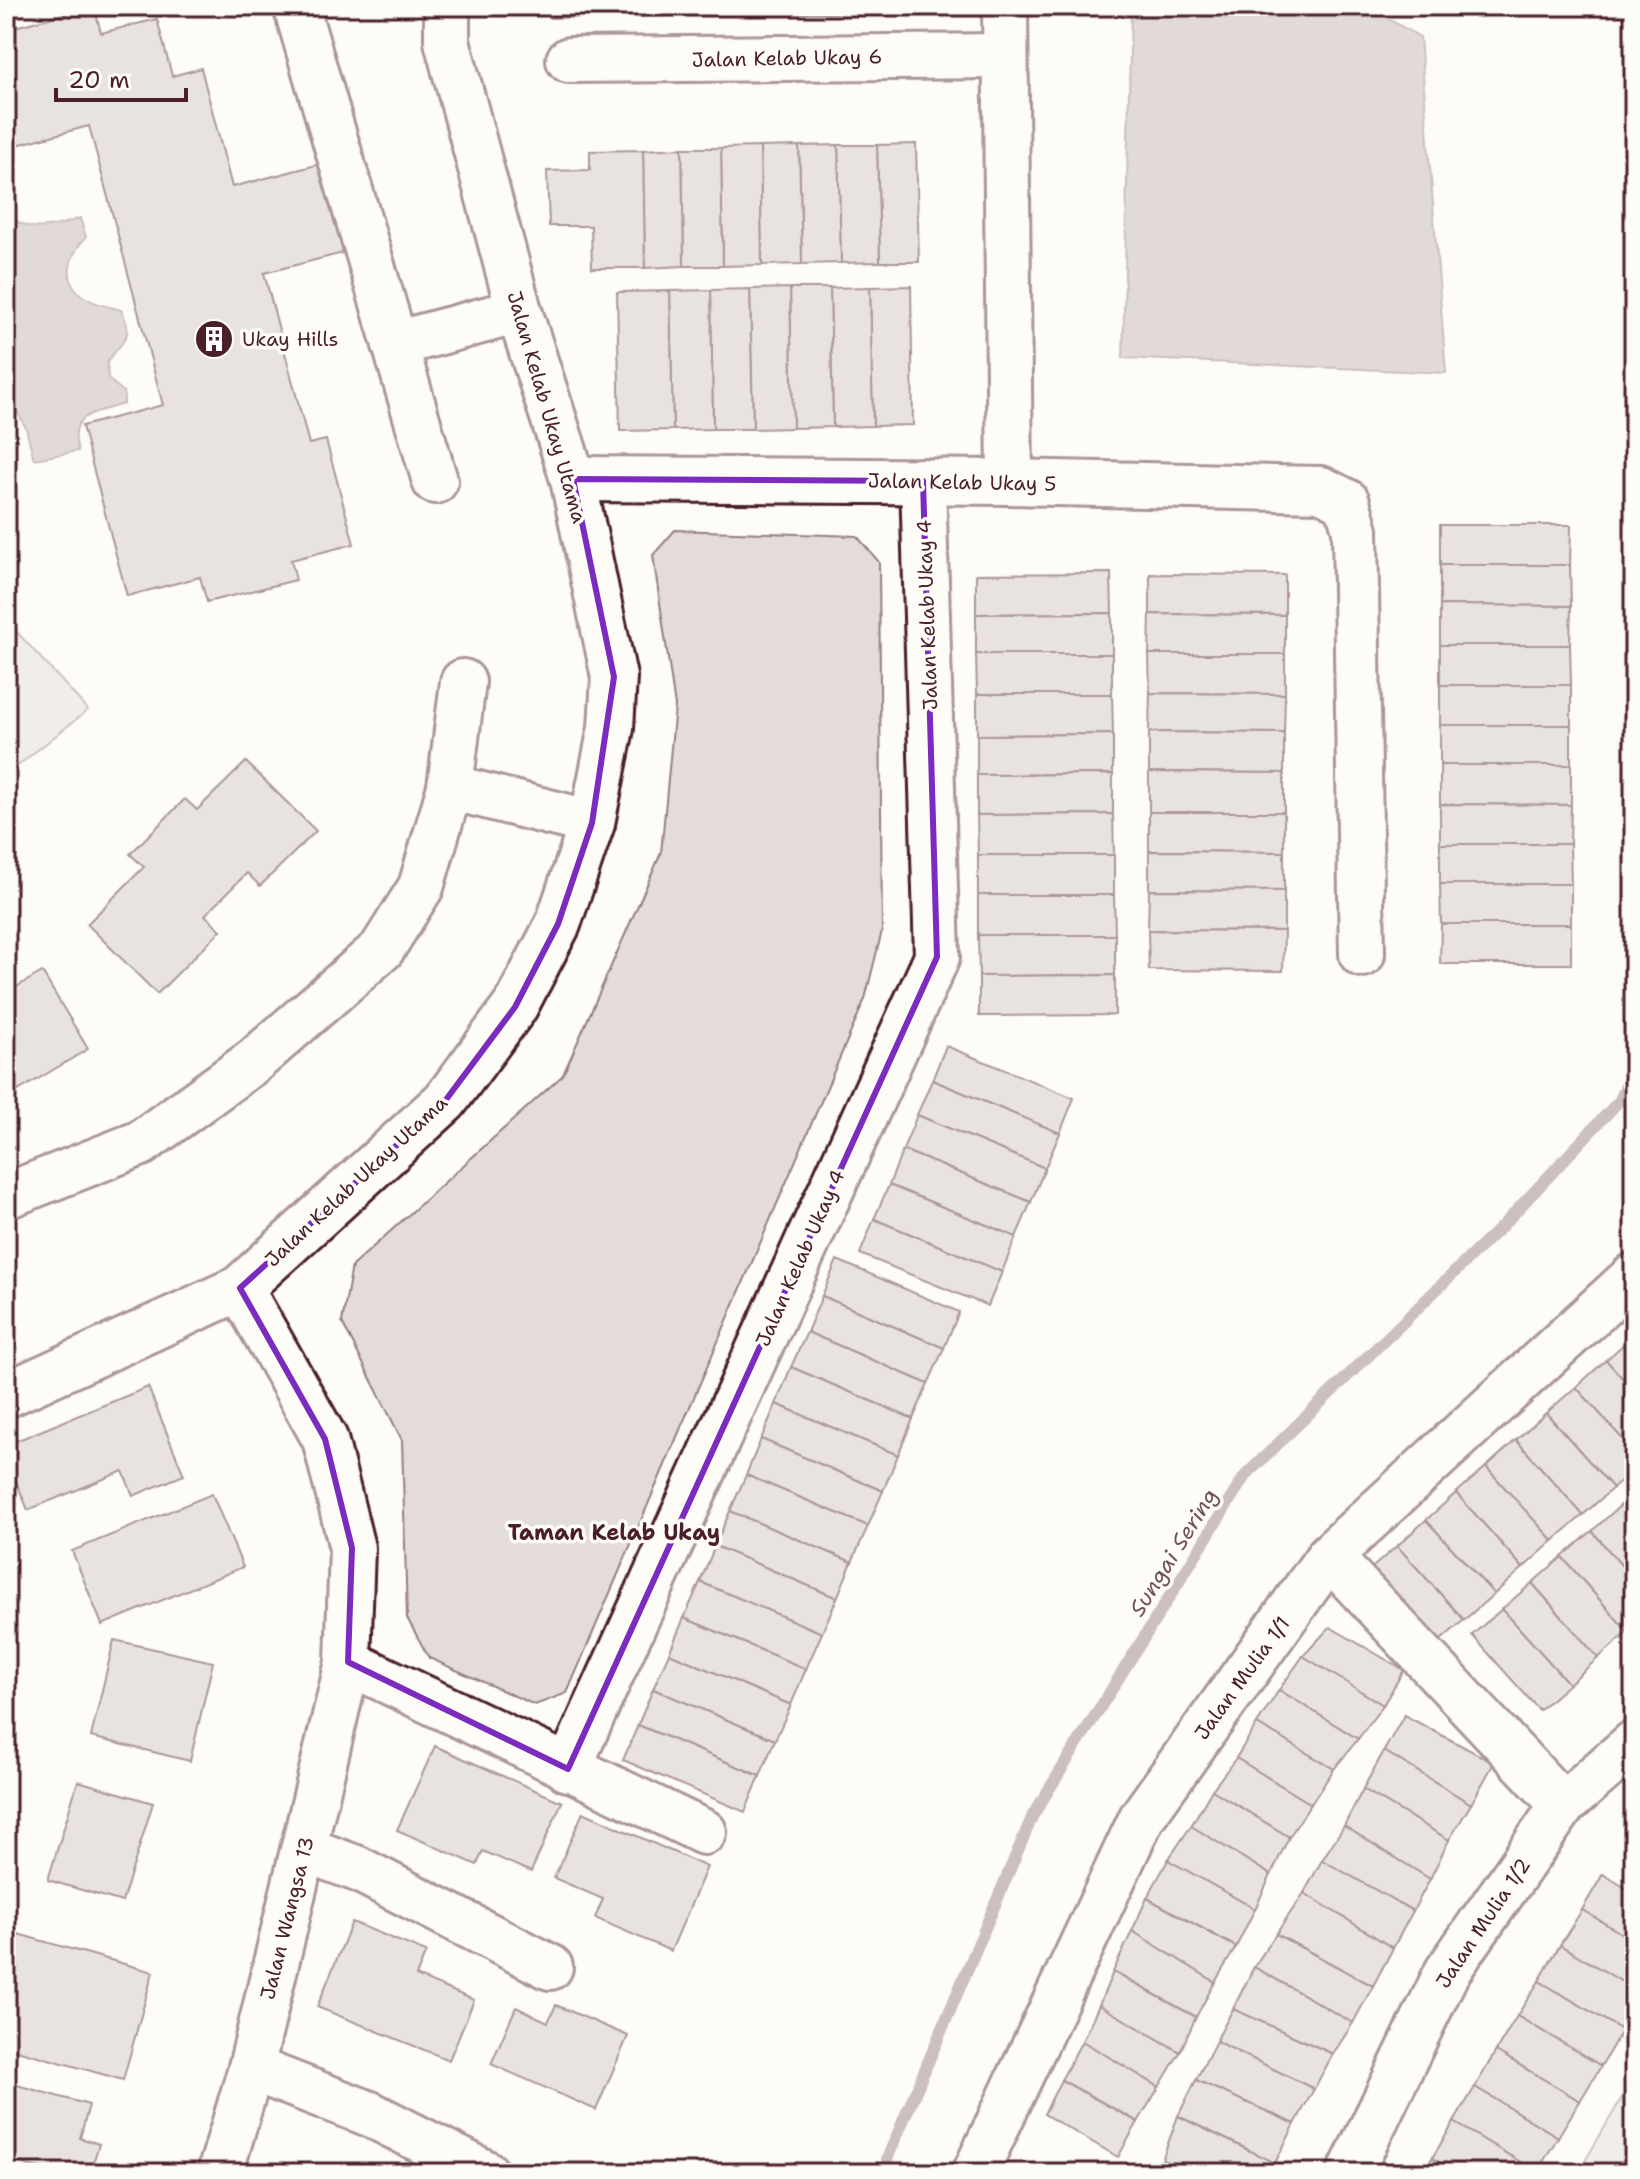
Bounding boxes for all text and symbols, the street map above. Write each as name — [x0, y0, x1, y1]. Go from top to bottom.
street label: Jalan Kelab Ukay 6 — [691, 43, 883, 73]
scale bar — [56, 52, 186, 102]
text: 20 m — [68, 64, 130, 96]
street label: Jalan Kelab Ukay Utama — [501, 288, 593, 527]
building icon: Ukay Hills — [193, 318, 235, 360]
place label: Ukay Hills — [242, 326, 339, 352]
street label: Jalan Kelab Ukay 5 — [867, 467, 1057, 497]
street label: Jalan Kelab Ukay 4 — [911, 519, 943, 711]
street label: Jalan Kelab Ukay Utama — [259, 1089, 453, 1272]
street label: Jalan Kelab Ukay 4 — [749, 1166, 851, 1350]
water label: Sungai Sering — [1123, 1483, 1224, 1622]
district label: Taman Kelab Ukay — [508, 1518, 720, 1547]
street label: Jalan Mulia 1/1 — [1189, 1611, 1295, 1745]
street label: Jalan Wangsa 13 — [254, 1834, 320, 2002]
street label: Jalan Mulia 1/2 — [1430, 1853, 1536, 1993]

